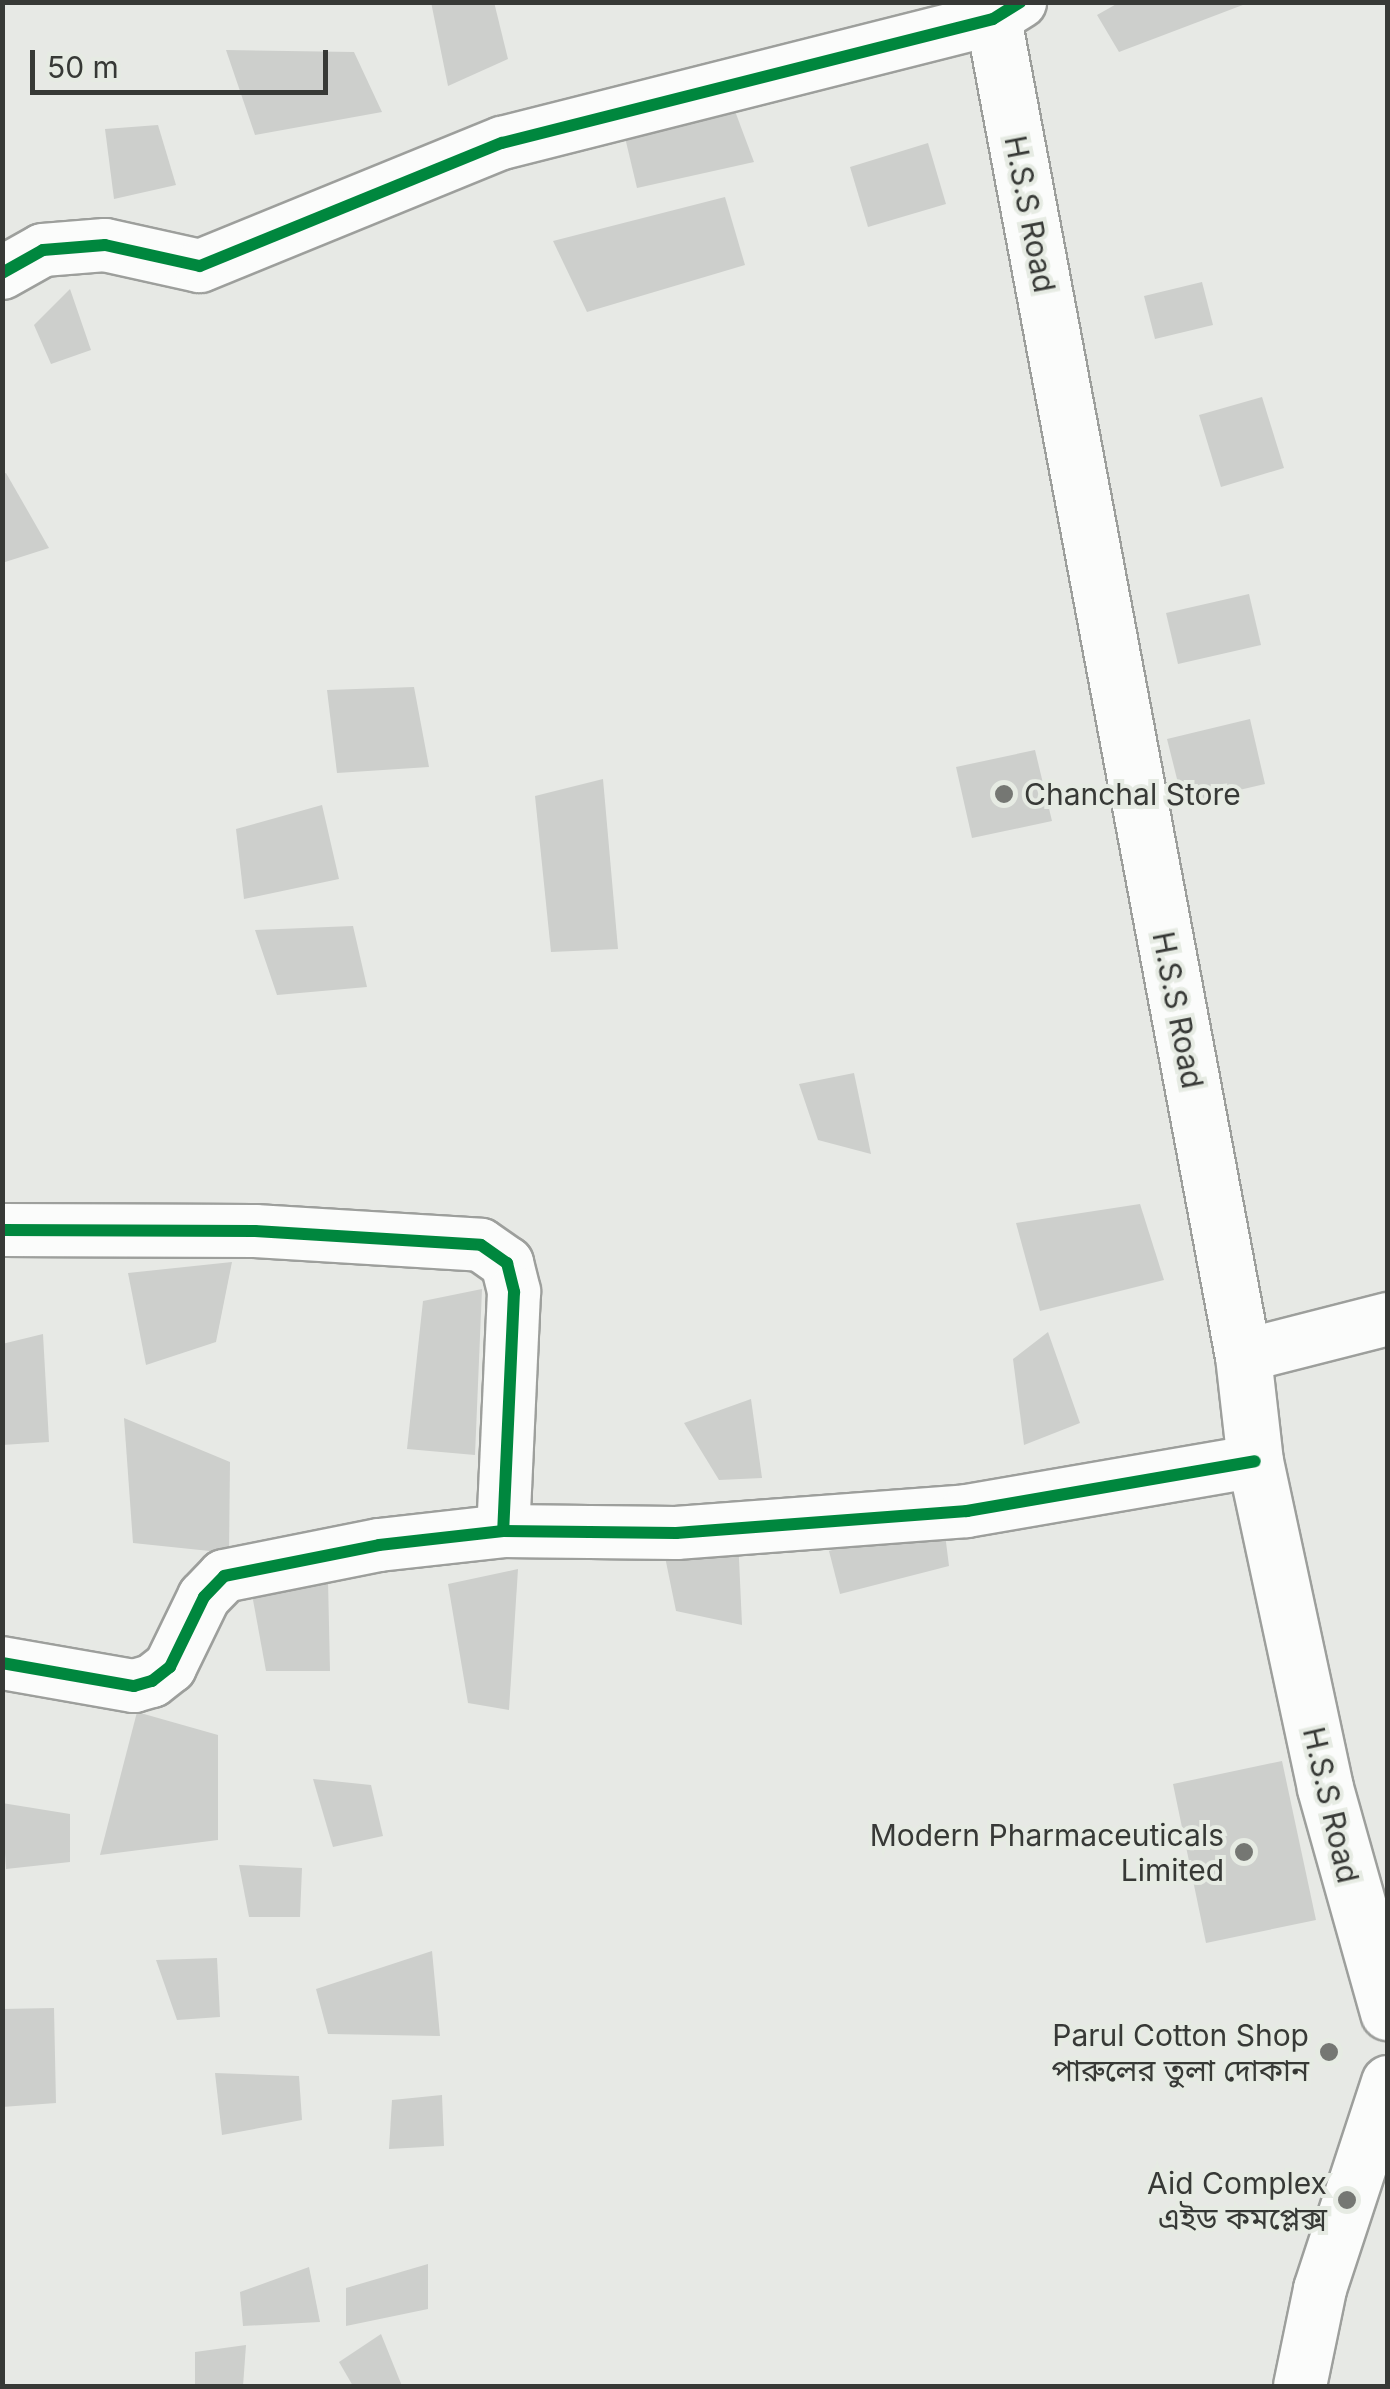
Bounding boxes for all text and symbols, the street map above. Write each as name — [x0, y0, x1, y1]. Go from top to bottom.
scale bar — [35, 30, 332, 92]
text: 50 m — [47, 49, 119, 85]
street label: H.S.S Road — [997, 133, 1063, 295]
place label: Chanchal Store — [1024, 776, 1241, 812]
marker: Chanchal Store — [993, 783, 1015, 805]
street label: H.S.S Road — [1145, 929, 1211, 1091]
street label: H.S.S Road — [1296, 1724, 1366, 1886]
place label: Modern Pharmaceuticals Limited — [870, 1817, 1224, 1888]
marker: Modern Pharmaceuticals Limited — [1233, 1841, 1255, 1863]
place label: Parul Cotton Shop পারুলের তুলা দোকান — [1052, 2017, 1309, 2088]
marker: Parul Cotton Shop পারুলের তুলা দোকান — [1318, 2041, 1340, 2063]
place label: Aid Complex এইড কমপ্লেক্স — [1147, 2165, 1327, 2236]
marker: Aid Complex এইড কমপ্লেক্স — [1336, 2189, 1358, 2211]

